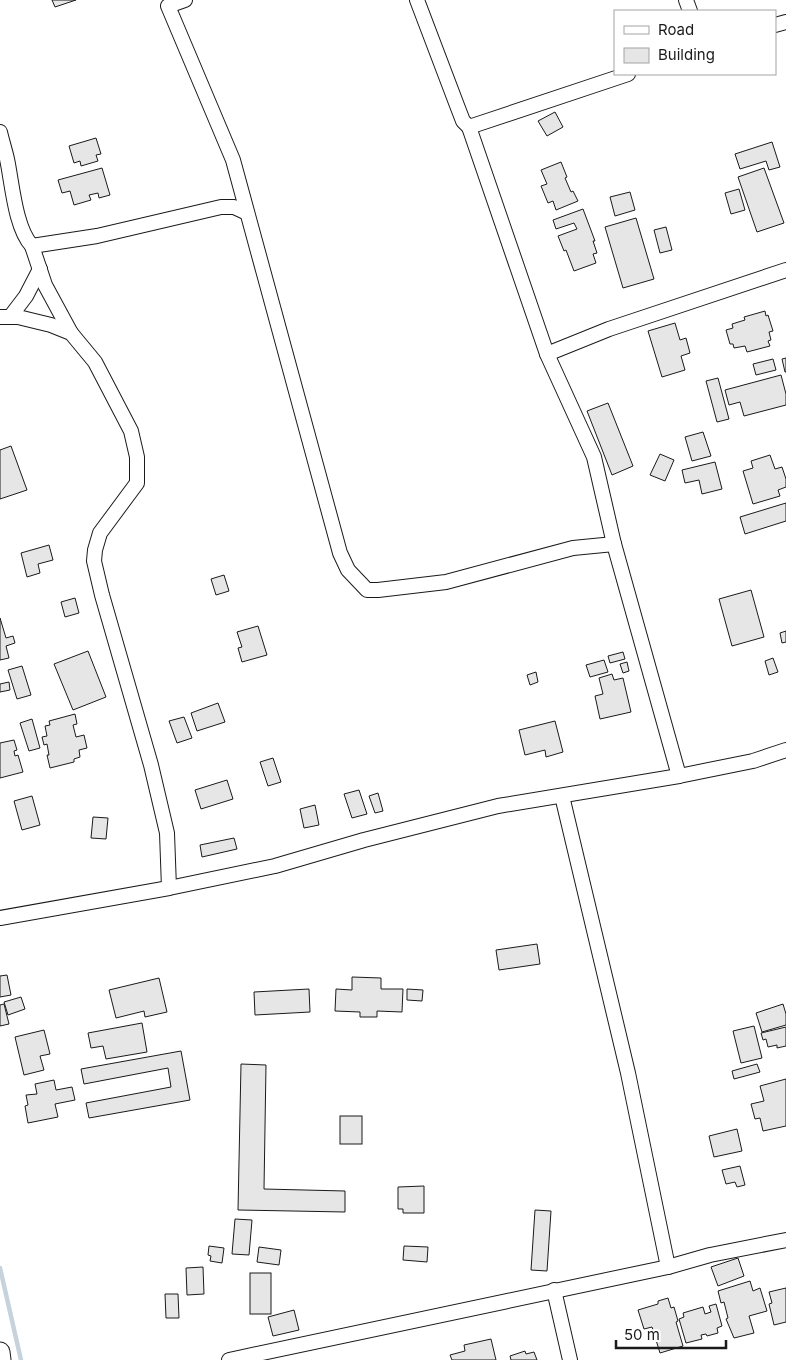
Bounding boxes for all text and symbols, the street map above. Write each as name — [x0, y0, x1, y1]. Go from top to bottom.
legend — [614, 10, 776, 75]
text: Road — [658, 20, 694, 39]
text: Building — [658, 45, 715, 64]
scale bar — [616, 1318, 726, 1350]
text: 50 m — [624, 1325, 660, 1344]

